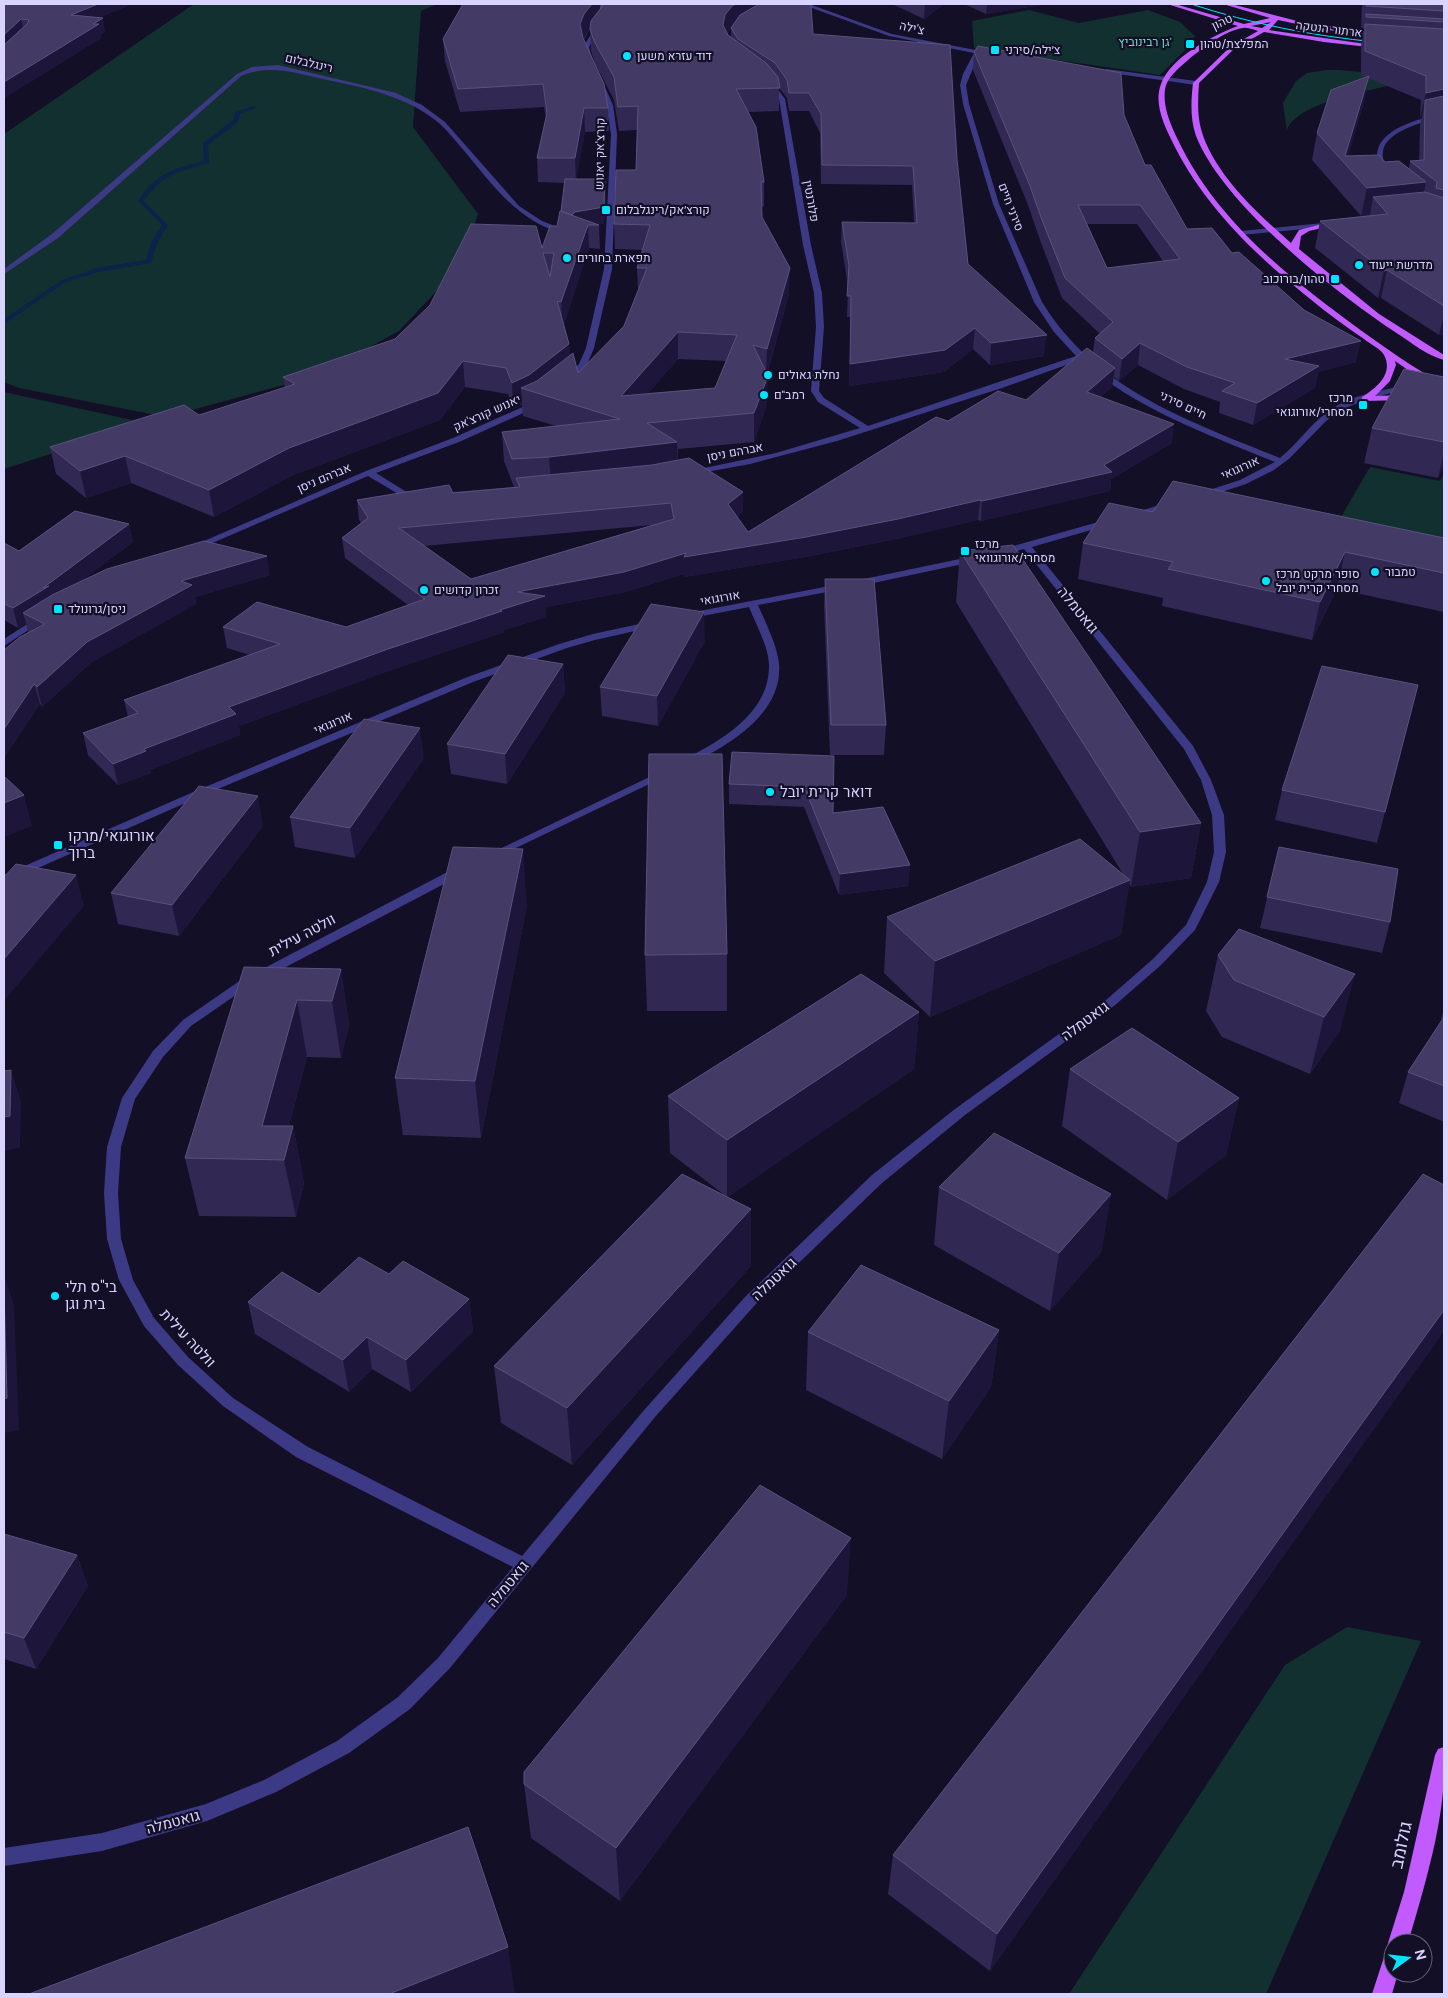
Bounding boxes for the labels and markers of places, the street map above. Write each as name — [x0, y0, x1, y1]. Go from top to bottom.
place label: המפלצת/טהון — [1200, 36, 1269, 52]
marker: המפלצת/טהון — [1184, 38, 1196, 50]
place label: צ׳ילה/סירני — [1005, 42, 1061, 58]
marker: צ׳ילה/סירני — [989, 44, 1001, 56]
place label: דוד עזרא משען — [637, 48, 712, 64]
marker: דוד עזרא משען — [621, 50, 633, 62]
place label: קורצ׳אק/רינגלבלום — [616, 202, 710, 218]
marker: קורצ׳אק/רינגלבלום — [600, 204, 612, 216]
place label: תפארת בחורים — [577, 250, 651, 266]
marker: תפארת בחורים — [561, 252, 573, 264]
place label: מדרשת ייעוד — [1369, 257, 1433, 273]
marker: מדרשת ייעוד — [1353, 259, 1365, 271]
place label: טהון/בורוכוב — [1263, 271, 1325, 287]
marker: טהון/בורוכוב — [1329, 273, 1341, 285]
place label: נחלת גאולים — [778, 367, 840, 383]
marker: נחלת גאולים — [762, 369, 774, 381]
place label: רמב"ם — [774, 387, 805, 403]
marker: רמב"ם — [758, 389, 770, 401]
place label: מרכז מסחרי/אורוגואי — [1276, 390, 1353, 420]
marker: מרכז מסחרי/אורוגואי — [1357, 399, 1369, 411]
place label: מרכז מסחרי/אורוגוואי — [975, 536, 1055, 566]
marker: מרכז מסחרי/אורוגוואי — [959, 545, 971, 557]
place label: טמבור — [1385, 564, 1416, 580]
place label: סופר מרקט מרכז מסחרי קרית יובל — [1276, 566, 1360, 596]
marker: טמבור — [1369, 566, 1381, 578]
marker: סופר מרקט מרכז מסחרי קרית יובל — [1260, 575, 1272, 587]
place label: זכרון קדושים — [434, 582, 499, 598]
marker: זכרון קדושים — [418, 584, 430, 596]
place label: ניסן/גרונולד — [68, 601, 126, 617]
marker: ניסן/גרונולד — [52, 603, 64, 615]
place label: דואר קרית יובל — [780, 782, 873, 802]
marker: דואר קרית יובל — [764, 786, 776, 798]
place label: אורוגואי/מרקו ברוך — [68, 826, 155, 863]
marker: אורוגואי/מרקו ברוך — [52, 839, 64, 851]
place label: בי"ס תלי בית וגן — [65, 1277, 117, 1314]
marker: בי"ס תלי בית וגן — [49, 1290, 61, 1302]

